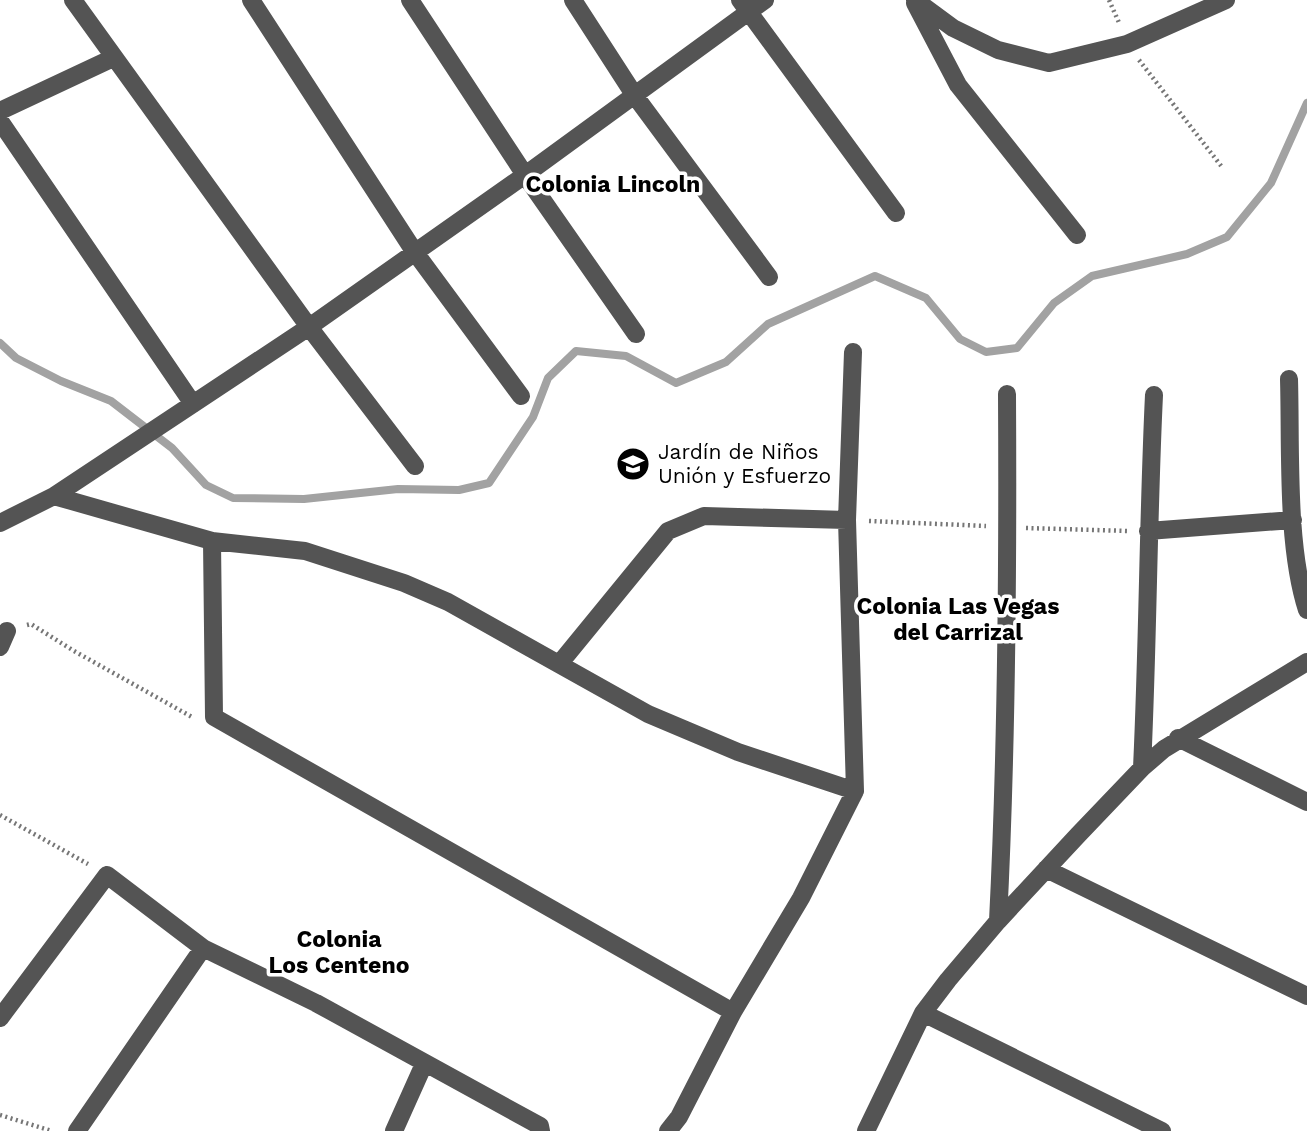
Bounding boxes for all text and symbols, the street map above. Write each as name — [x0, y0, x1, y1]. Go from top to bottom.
district label: Colonia Lincoln — [526, 171, 700, 198]
place label: Jardín de Niños Unión y Esfuerzo — [658, 439, 831, 488]
school or university icon: Jardín de Niños Unión y Esfuerzo — [614, 445, 652, 483]
district label: Colonia Las Vegas del Carrizal — [857, 593, 1059, 646]
district label: Colonia Los Centeno — [269, 926, 409, 979]

